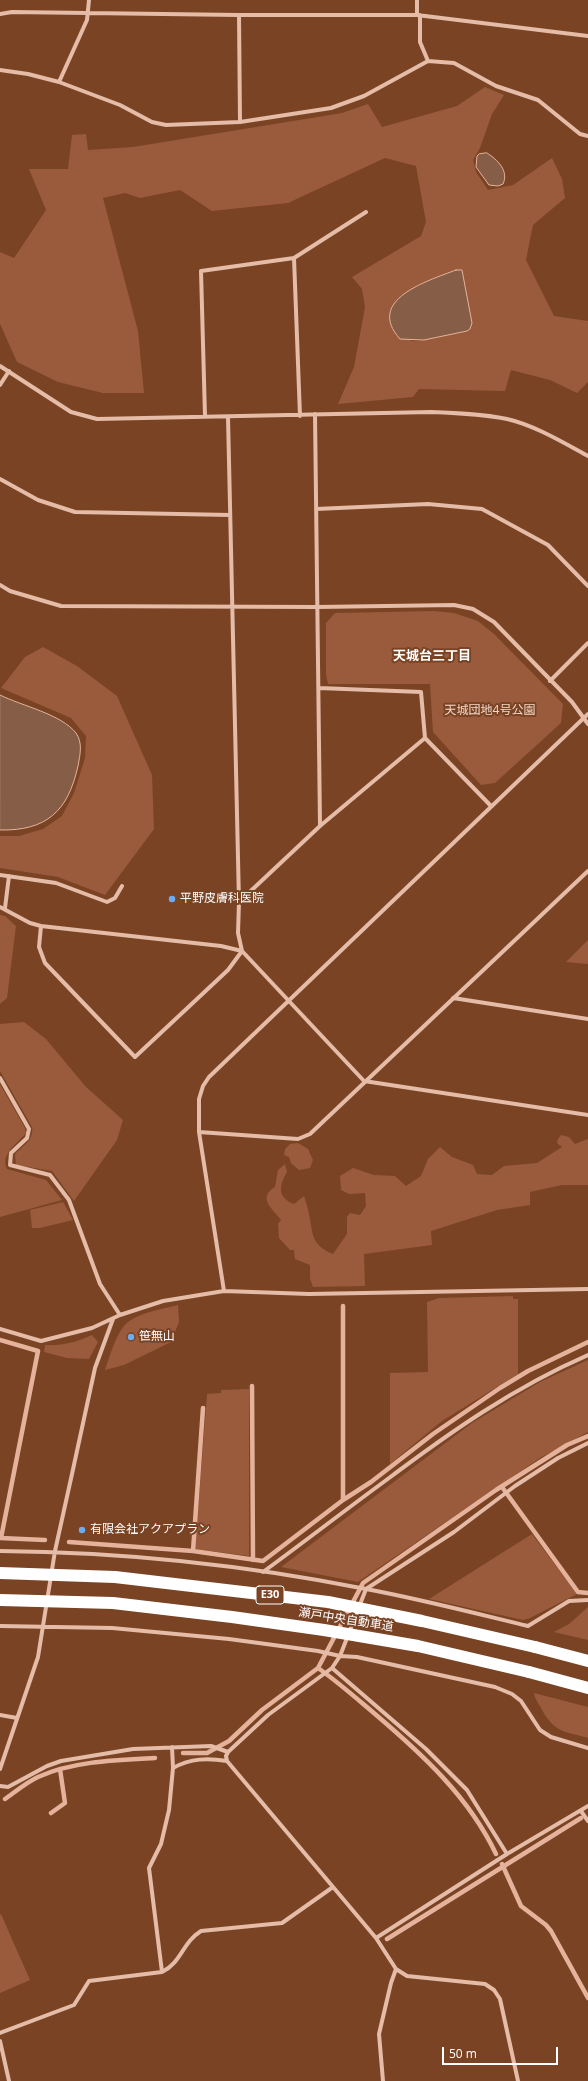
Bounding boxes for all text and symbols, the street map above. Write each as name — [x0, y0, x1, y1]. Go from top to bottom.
district label: 天城台三丁目 — [393, 648, 471, 664]
park label: 天城団地4号公園 — [445, 704, 535, 718]
place label: 平野皮膚科医院 — [180, 892, 264, 906]
marker: 平野皮膚科医院 — [167, 894, 177, 904]
place label: 笹無山 — [139, 1330, 175, 1344]
marker: 笹無山 — [126, 1332, 136, 1342]
place label: 有限会社アクアプラン — [90, 1523, 210, 1537]
marker: 有限会社アクアプラン — [77, 1525, 87, 1535]
road number: E30 — [256, 1586, 284, 1604]
street label: 瀬戸中央自動車道 — [297, 1605, 395, 1635]
scale bar — [444, 2039, 560, 2065]
text: 50 m — [449, 2045, 477, 2062]

